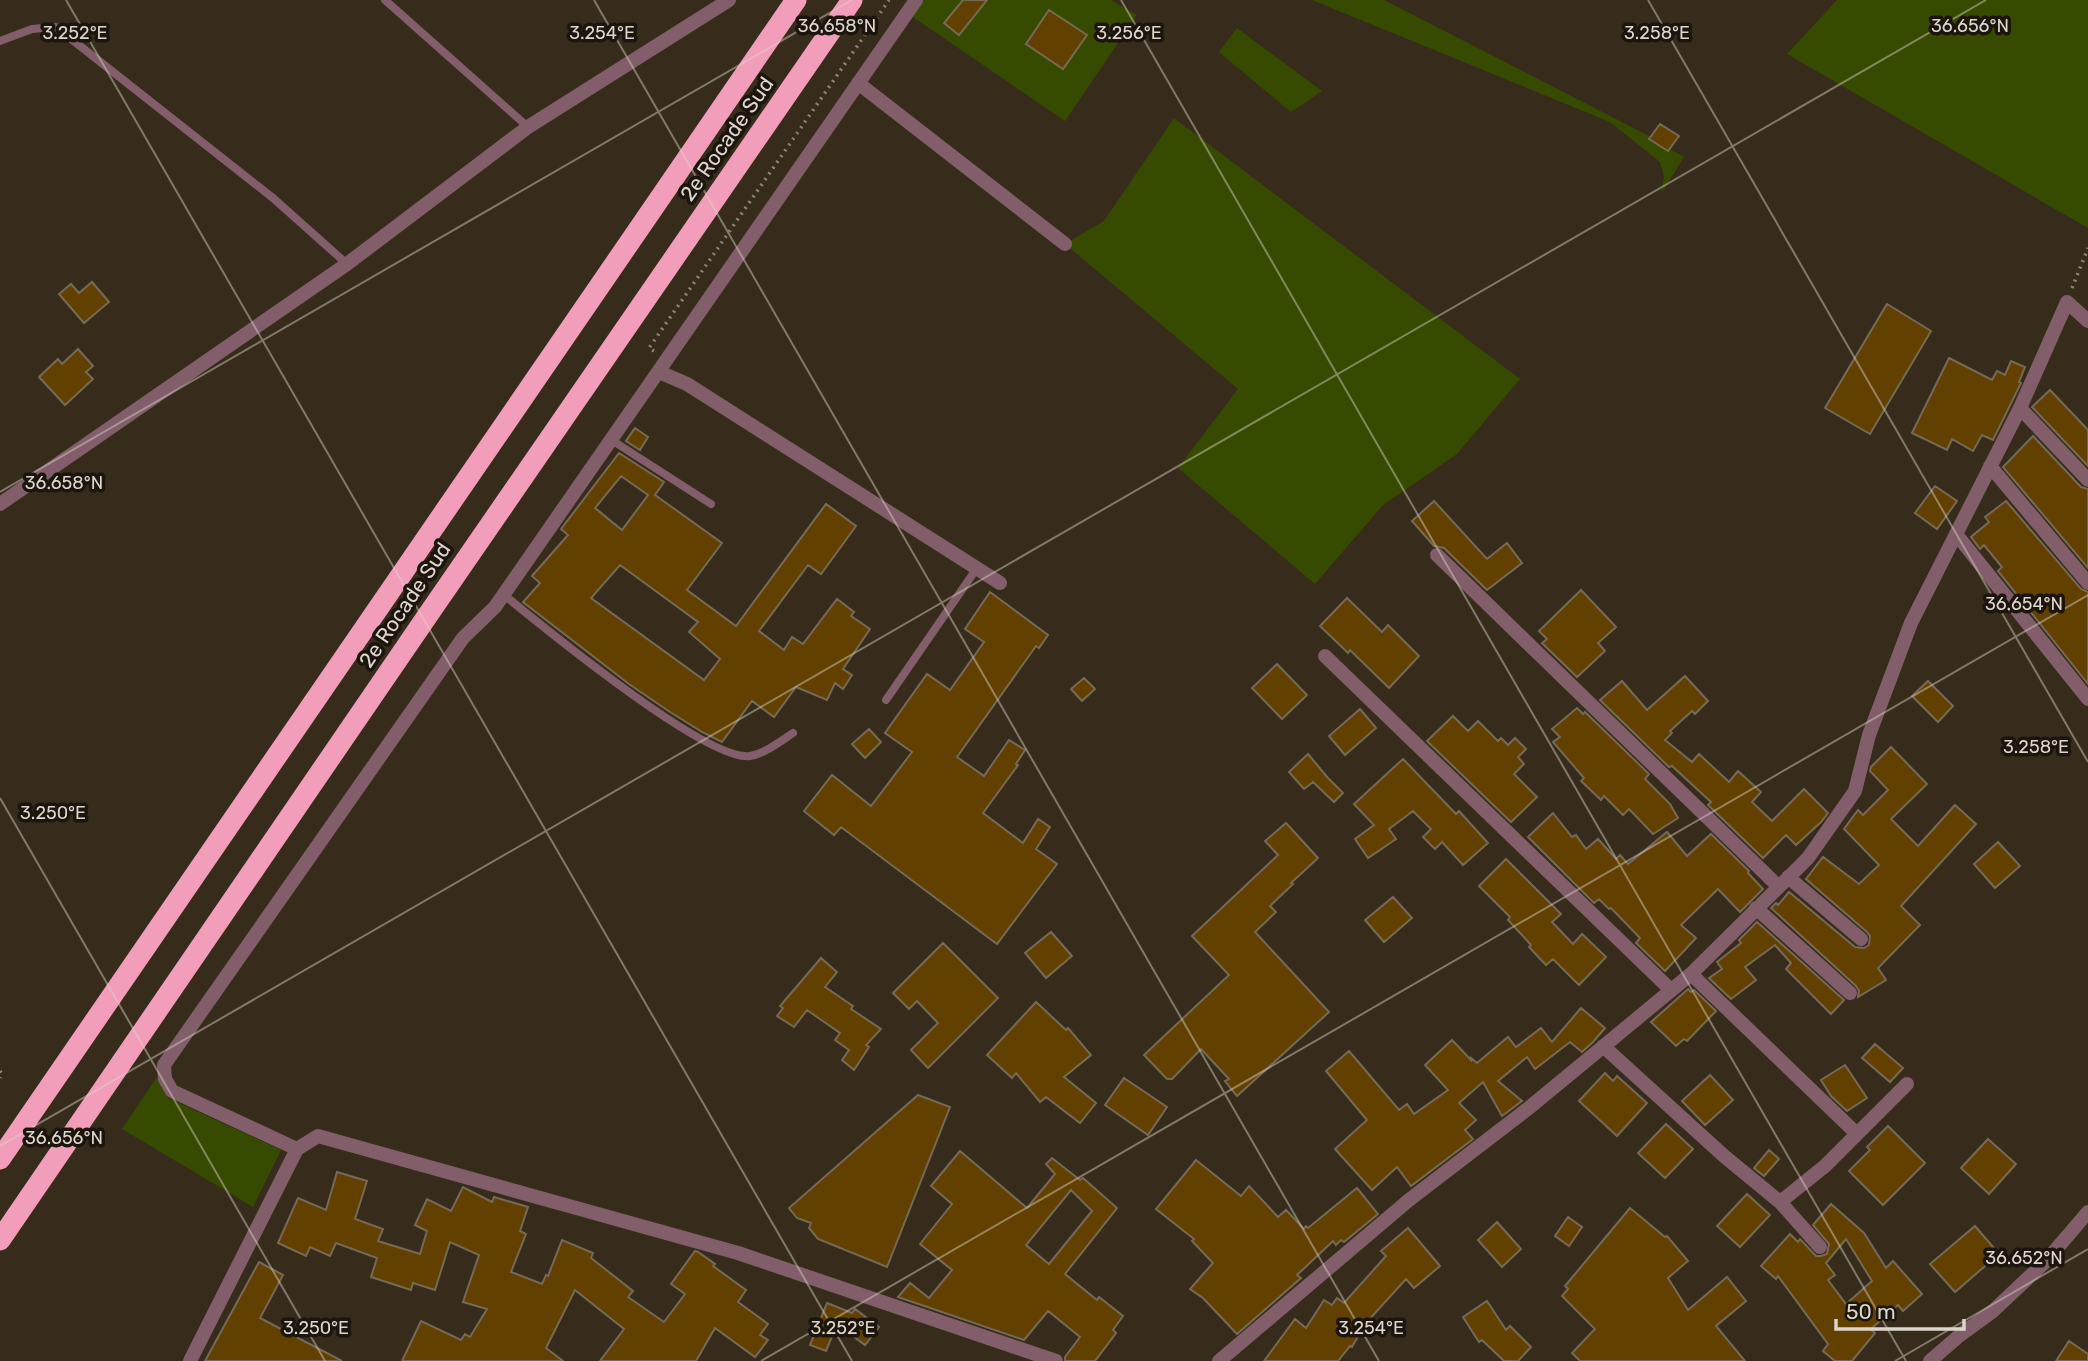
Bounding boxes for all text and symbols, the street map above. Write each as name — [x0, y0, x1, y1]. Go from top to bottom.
text: 36.658°N — [798, 15, 876, 37]
text: 36.656°N — [1931, 15, 2009, 37]
text: 3.252°E — [42, 22, 108, 44]
text: 3.254°E — [569, 22, 635, 44]
text: 3.256°E — [1096, 22, 1162, 44]
text: 3.258°E — [1624, 22, 1690, 44]
street label: 2e Rocade Sud — [675, 72, 779, 206]
text: 36.658°N — [25, 472, 103, 494]
street label: 2e Rocade Sud — [353, 537, 456, 672]
text: 36.654°N — [1985, 593, 2063, 615]
text: 3.258°E — [2003, 736, 2069, 758]
text: 3.250°E — [20, 802, 86, 824]
text: 36.656°N — [25, 1127, 103, 1149]
text: 36.652°N — [1985, 1247, 2063, 1269]
scale bar — [1836, 1288, 1964, 1332]
text: 50 m — [1846, 1299, 1896, 1324]
text: 3.250°E — [283, 1317, 349, 1339]
text: 3.252°E — [810, 1317, 876, 1339]
text: 3.254°E — [1338, 1317, 1404, 1339]

